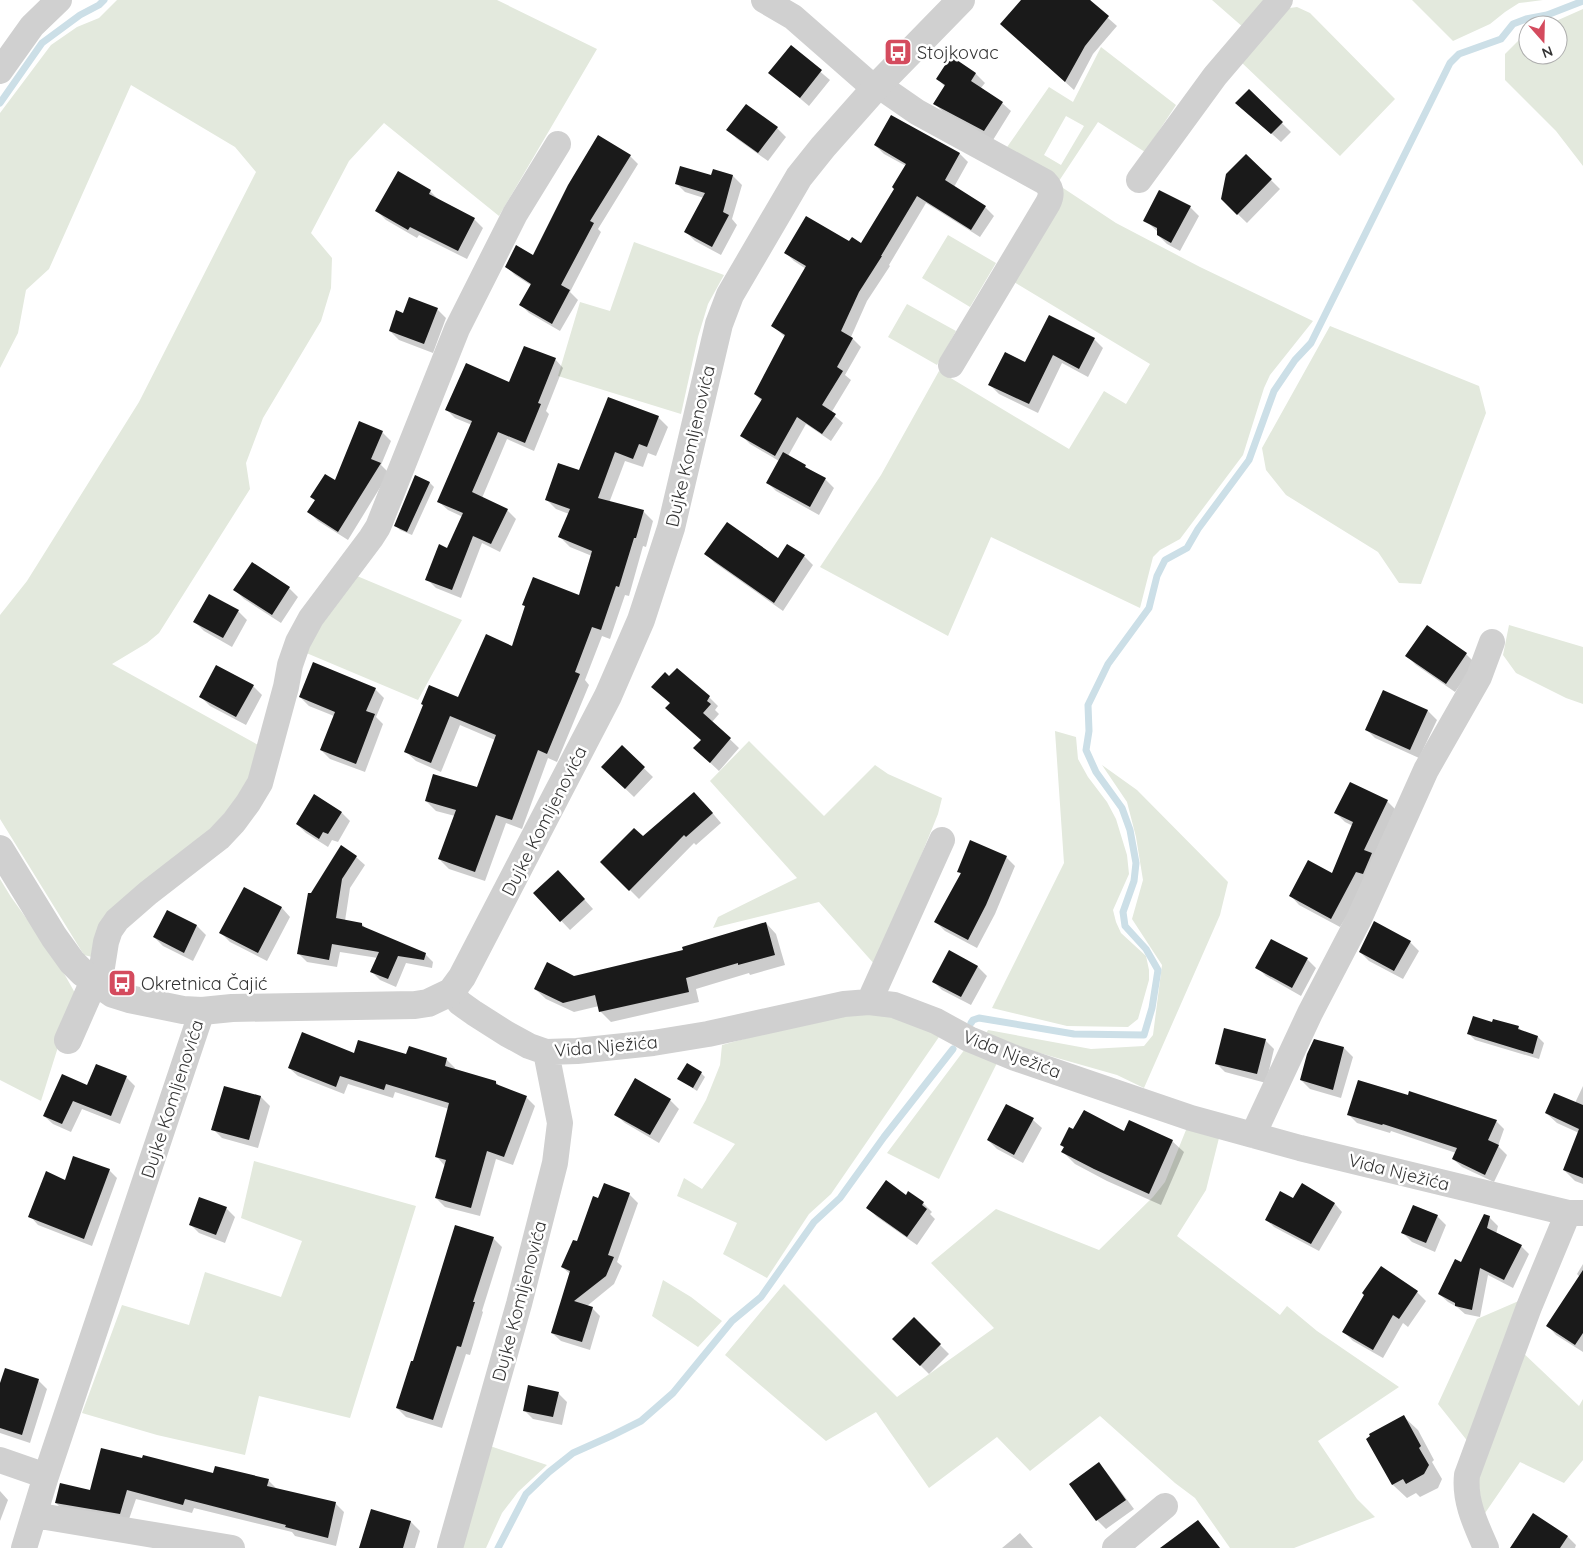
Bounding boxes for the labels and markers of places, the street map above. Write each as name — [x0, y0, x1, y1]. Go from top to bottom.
bus stop icon: Stojkovac — [883, 37, 913, 67]
place label: Stojkovac — [917, 41, 999, 64]
bus stop icon: Okretnica Čajić — [107, 968, 137, 998]
place label: Okretnica Čajić — [141, 972, 267, 995]

